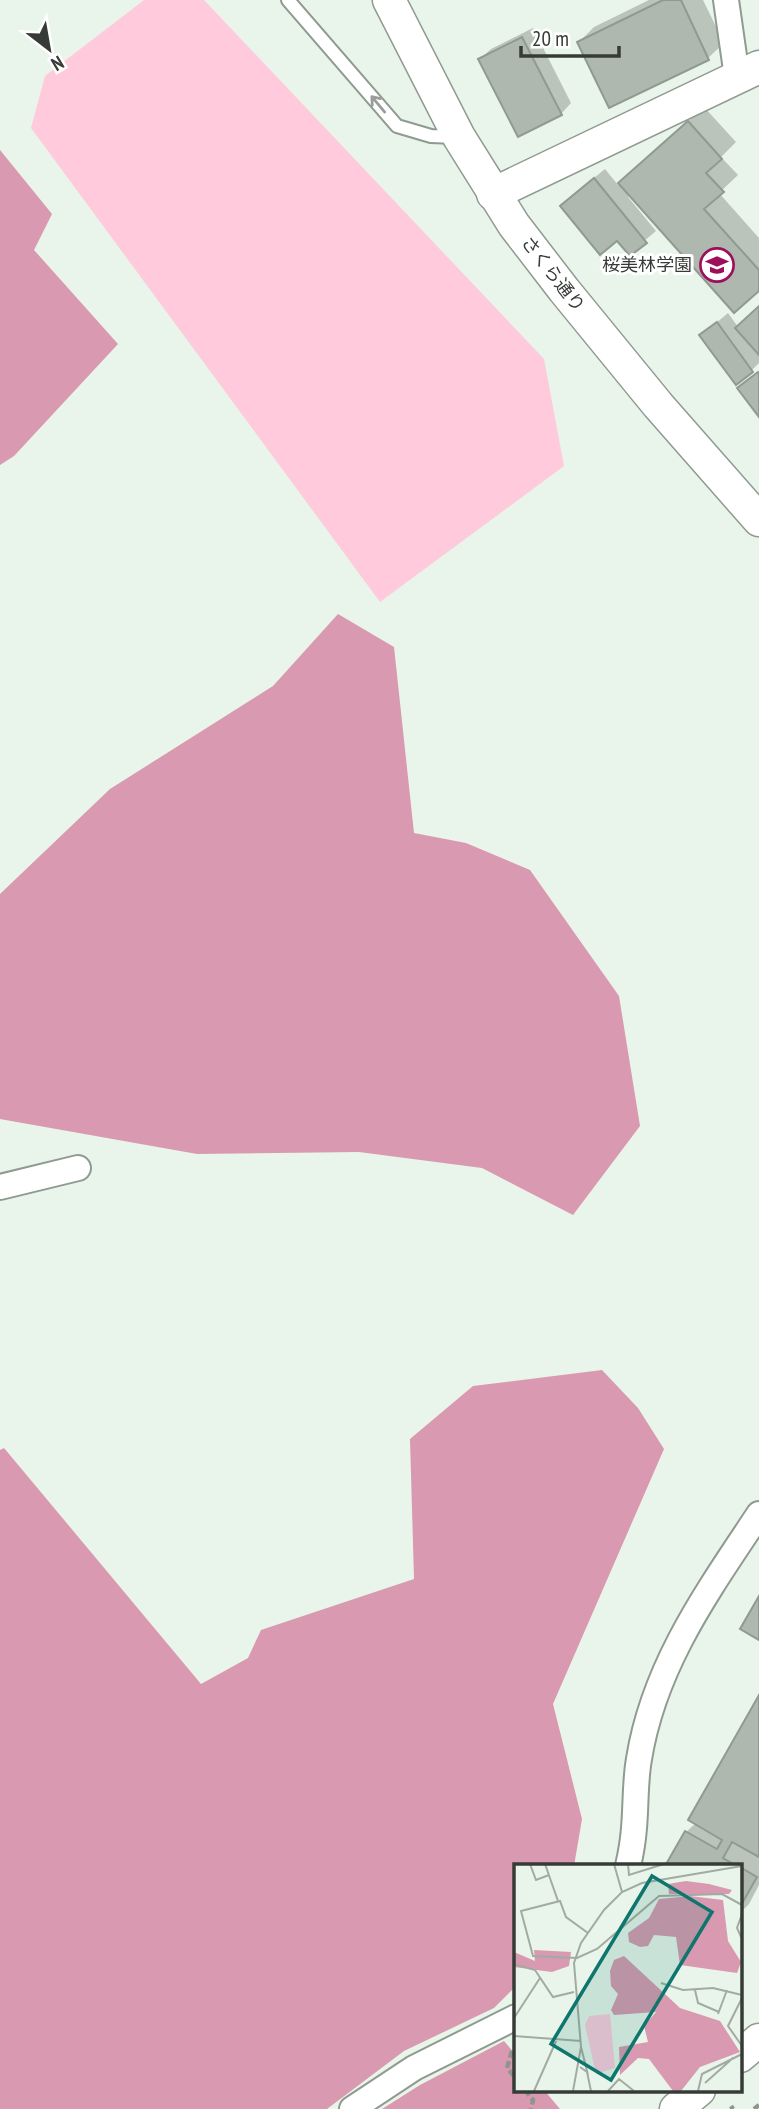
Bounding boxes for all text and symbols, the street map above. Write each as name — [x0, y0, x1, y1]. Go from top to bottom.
north arrow — [14, 14, 84, 84]
scale bar — [521, 14, 619, 58]
text: 20 m — [532, 25, 569, 52]
text: N — [47, 51, 68, 77]
one-way arrow — [370, 96, 386, 114]
street label: さくら通り — [517, 231, 590, 316]
school or university icon: 桜美林学園 — [698, 246, 736, 284]
place label: 桜美林学園 — [602, 253, 692, 276]
inset map — [514, 1864, 742, 2092]

